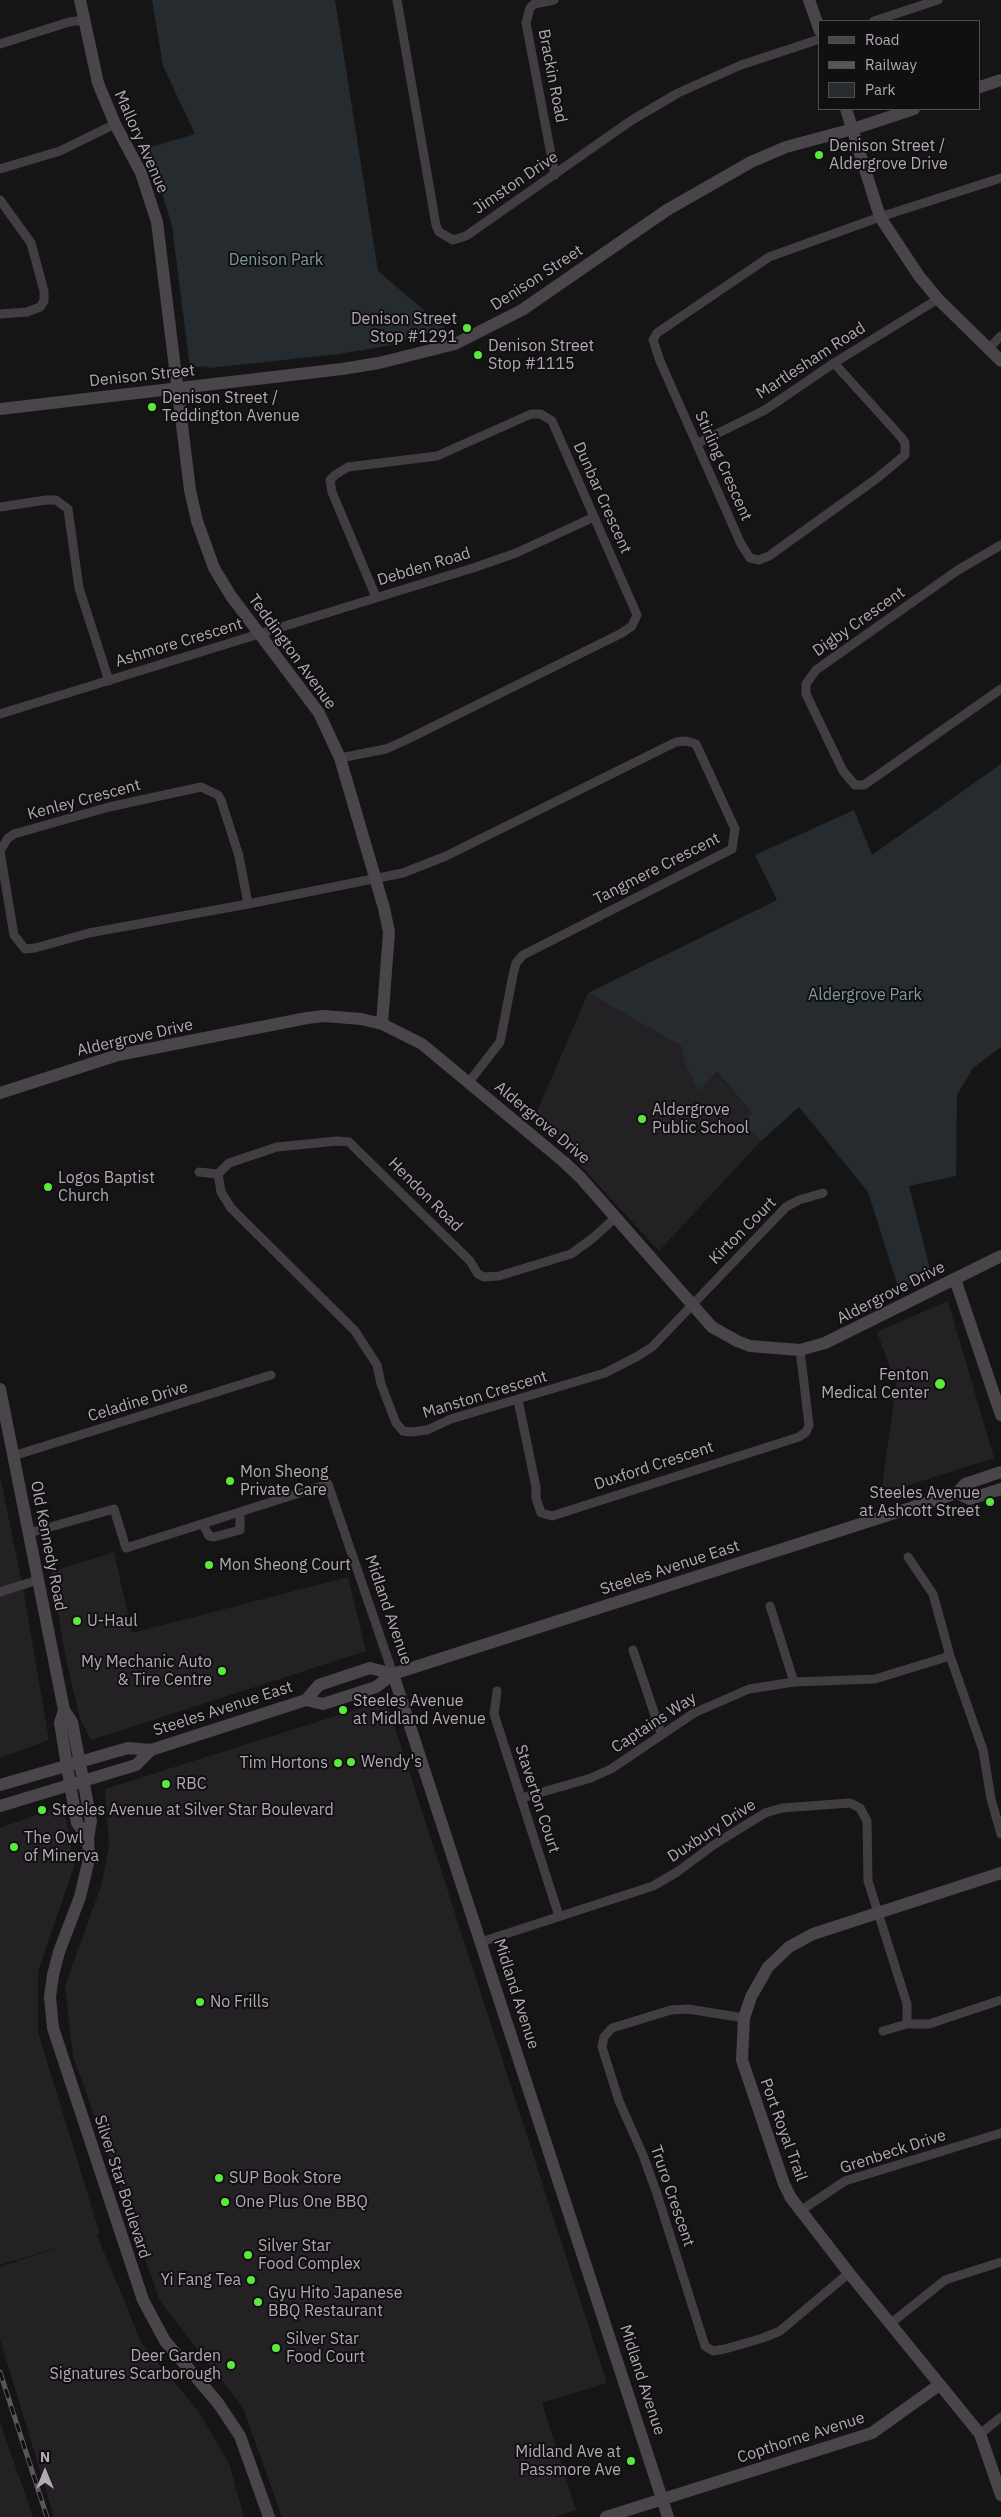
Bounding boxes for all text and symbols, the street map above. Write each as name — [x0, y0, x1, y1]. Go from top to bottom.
legend — [818, 20, 981, 110]
street label: Brackin Road — [534, 28, 570, 124]
text: Road — [865, 30, 900, 49]
text: Railway — [865, 55, 917, 74]
text: Park — [865, 80, 895, 99]
street label: Mallory Avenue — [110, 88, 172, 196]
place label: Denison Street / Aldergrove Drive — [829, 136, 948, 174]
street label: Jimston Drive — [470, 148, 562, 218]
marker: Denison Street / Aldergrove Drive — [813, 149, 825, 161]
street label: Denison Street — [487, 241, 587, 315]
park label: Denison Park — [229, 250, 323, 270]
place label: Denison Street Stop #1291 — [351, 309, 457, 347]
street label: Martlesham Road — [753, 319, 869, 403]
marker: Denison Street Stop #1291 — [461, 322, 473, 334]
place label: Denison Street Stop #1115 — [488, 336, 594, 374]
marker: Denison Street Stop #1115 — [472, 349, 484, 361]
street label: Denison Street — [88, 361, 196, 391]
place label: Denison Street / Teddington Avenue — [162, 388, 300, 426]
marker: Denison Street / Teddington Avenue — [146, 401, 158, 413]
street label: Stirling Crescent — [690, 408, 756, 524]
street label: Dunbar Crescent — [569, 439, 635, 557]
street label: Debden Road — [375, 544, 473, 590]
street label: Digby Crescent — [809, 583, 909, 661]
street label: Teddington Avenue — [244, 591, 340, 713]
street label: Ashmore Crescent — [113, 614, 245, 672]
street label: Kenley Crescent — [25, 776, 143, 824]
street label: Tangmere Crescent — [591, 829, 723, 909]
park label: Aldergrove Park — [808, 985, 922, 1005]
street label: Aldergrove Drive — [75, 1015, 195, 1061]
street label: Aldergrove Drive — [490, 1078, 594, 1168]
place label: Aldergrove Public School — [652, 1100, 749, 1138]
marker: Aldergrove Public School — [636, 1113, 648, 1125]
street label: Hendon Road — [384, 1154, 466, 1236]
place label: Logos Baptist Church — [58, 1168, 155, 1206]
marker: Logos Baptist Church — [42, 1181, 54, 1193]
street label: Kirton Court — [705, 1193, 781, 1269]
street label: Aldergrove Drive — [834, 1258, 948, 1328]
place label: Fenton Medical Center — [821, 1365, 929, 1403]
street label: Manston Crescent — [420, 1367, 550, 1423]
marker: Fenton Medical Center — [933, 1377, 947, 1391]
street label: Celadine Drive — [86, 1378, 190, 1426]
street label: Duxford Crescent — [592, 1438, 716, 1494]
place label: Mon Sheong Private Care — [240, 1462, 328, 1500]
marker: Mon Sheong Private Care — [224, 1475, 236, 1487]
street label: Old Kennedy Road — [26, 1479, 70, 1613]
place label: Steeles Avenue at Ashcott Street — [859, 1483, 980, 1521]
marker: Steeles Avenue at Ashcott Street — [984, 1496, 996, 1508]
street label: Steeles Avenue East — [598, 1536, 742, 1600]
street label: Midland Avenue — [360, 1553, 416, 1667]
place label: Mon Sheong Court — [219, 1555, 351, 1575]
marker: Mon Sheong Court — [203, 1559, 215, 1571]
place label: U-Haul — [87, 1611, 138, 1631]
marker: U-Haul — [71, 1615, 83, 1627]
place label: My Mechanic Auto & Tire Centre — [81, 1652, 212, 1690]
marker: My Mechanic Auto & Tire Centre — [216, 1665, 228, 1677]
street label: Steeles Avenue East — [151, 1677, 295, 1741]
street label: Captains Way — [608, 1689, 700, 1757]
place label: Steeles Avenue at Midland Avenue — [353, 1691, 486, 1729]
marker: Steeles Avenue at Midland Avenue — [337, 1704, 349, 1716]
street label: Staverton Court — [510, 1742, 564, 1856]
place label: Wendy's — [361, 1752, 422, 1772]
place label: Tim Hortons — [240, 1753, 328, 1773]
marker: Wendy's — [345, 1756, 357, 1768]
marker: Tim Hortons — [332, 1757, 344, 1769]
place label: RBC — [176, 1774, 207, 1794]
marker: RBC — [160, 1778, 172, 1790]
street label: Duxbury Drive — [664, 1795, 760, 1867]
place label: Steeles Avenue at Silver Star Boulevard — [52, 1800, 334, 1820]
marker: Steeles Avenue at Silver Star Boulevard — [36, 1804, 48, 1816]
place label: The Owl of Minerva — [24, 1828, 99, 1866]
marker: The Owl of Minerva — [8, 1841, 20, 1853]
street label: Midland Avenue — [489, 1936, 543, 2052]
place label: No Frills — [210, 1992, 269, 2012]
marker: No Frills — [194, 1996, 206, 2008]
street label: Port Royal Trail — [755, 2076, 811, 2184]
street label: Silver Star Boulevard — [90, 2113, 154, 2261]
street label: Grenbeck Drive — [838, 2126, 948, 2178]
street label: Truro Crescent — [646, 2143, 698, 2249]
place label: SUP Book Store — [229, 2168, 342, 2188]
marker: SUP Book Store — [213, 2172, 225, 2184]
place label: One Plus One BBQ — [235, 2192, 368, 2212]
marker: One Plus One BBQ — [219, 2196, 231, 2208]
place label: Silver Star Food Complex — [258, 2236, 361, 2274]
marker: Silver Star Food Complex — [242, 2249, 254, 2261]
place label: Yi Fang Tea — [160, 2270, 241, 2290]
marker: Yi Fang Tea — [245, 2274, 257, 2286]
place label: Gyu Hito Japanese BBQ Restaurant — [268, 2283, 403, 2321]
marker: Gyu Hito Japanese BBQ Restaurant — [252, 2296, 264, 2308]
street label: Midland Avenue — [615, 2322, 669, 2438]
place label: Silver Star Food Court — [286, 2329, 365, 2367]
marker: Silver Star Food Court — [270, 2342, 282, 2354]
place label: Deer Garden Signatures Scarborough — [49, 2346, 221, 2384]
marker: Deer Garden Signatures Scarborough — [225, 2359, 237, 2371]
street label: Copthorne Avenue — [735, 2408, 867, 2468]
place label: Midland Ave at Passmore Ave — [515, 2442, 621, 2480]
north arrow — [20, 2447, 70, 2497]
text: N — [40, 2448, 50, 2466]
marker: Midland Ave at Passmore Ave — [625, 2455, 637, 2467]

